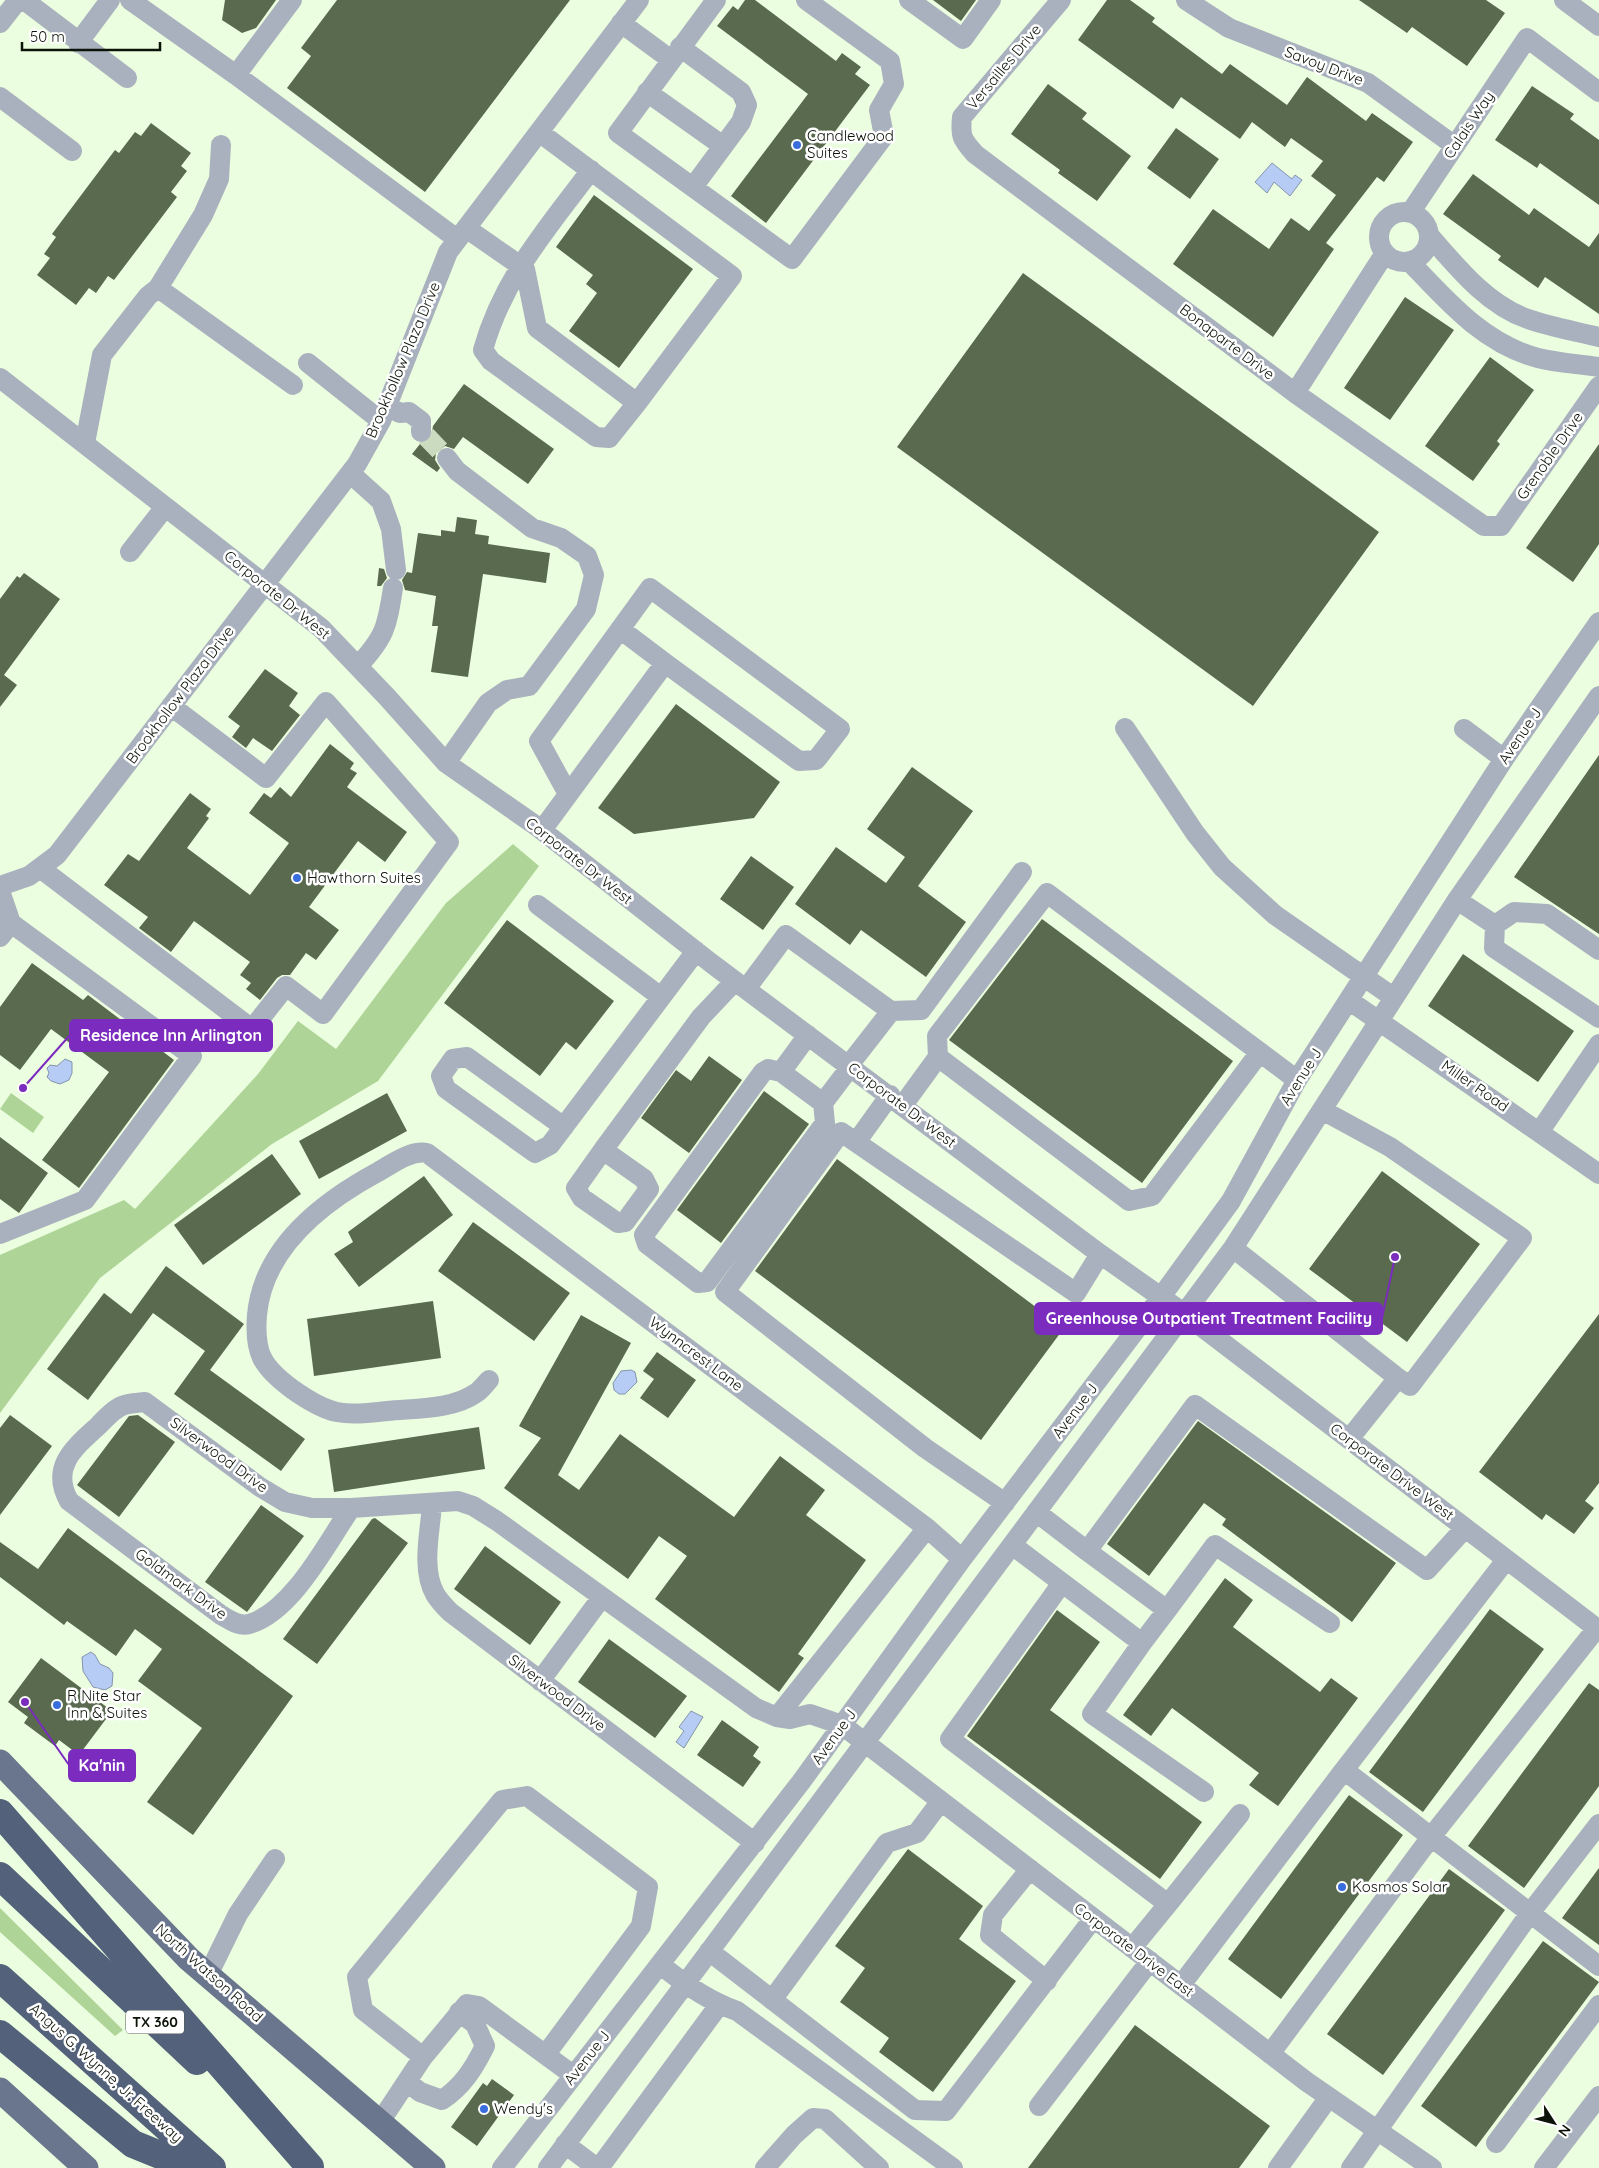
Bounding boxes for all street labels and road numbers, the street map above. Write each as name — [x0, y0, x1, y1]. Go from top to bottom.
street label: Versailles Drive — [962, 20, 1045, 113]
street label: Savoy Drive — [1282, 42, 1366, 89]
street label: Calais Way — [1439, 87, 1498, 162]
street label: Brookhollow Plaza Drive — [361, 279, 444, 441]
street label: Bonaparte Drive — [1176, 300, 1279, 384]
street label: Grenoble Drive — [1512, 408, 1587, 503]
street label: Corporate Dr West — [221, 546, 334, 643]
street label: Brookhollow Plaza Drive — [121, 622, 238, 768]
street label: Avenue J — [1494, 704, 1545, 768]
street label: Corporate Dr West — [522, 813, 637, 908]
street label: Avenue J — [1276, 1045, 1326, 1109]
street label: Miller Road — [1438, 1055, 1513, 1116]
street label: Corporate Dr West — [844, 1058, 960, 1151]
street label: Wynncrest Lane — [646, 1312, 747, 1395]
street label: Avenue J — [1048, 1379, 1101, 1442]
street label: Silverwood Drive — [167, 1413, 272, 1496]
street label: Corporate Drive West — [1327, 1419, 1458, 1524]
street label: Goldmark Drive — [132, 1544, 231, 1623]
street label: Silverwood Drive — [505, 1650, 609, 1735]
street label: Avenue J — [807, 1705, 860, 1768]
street label: Corporate Drive East — [1071, 1898, 1198, 2001]
street label: North Watson Road — [152, 1919, 267, 2026]
street label: Angus G. Wynne, Jr. Freeway — [26, 1999, 187, 2146]
road number: TX 360 — [126, 2010, 184, 2034]
street label: Avenue J — [559, 2027, 614, 2089]

